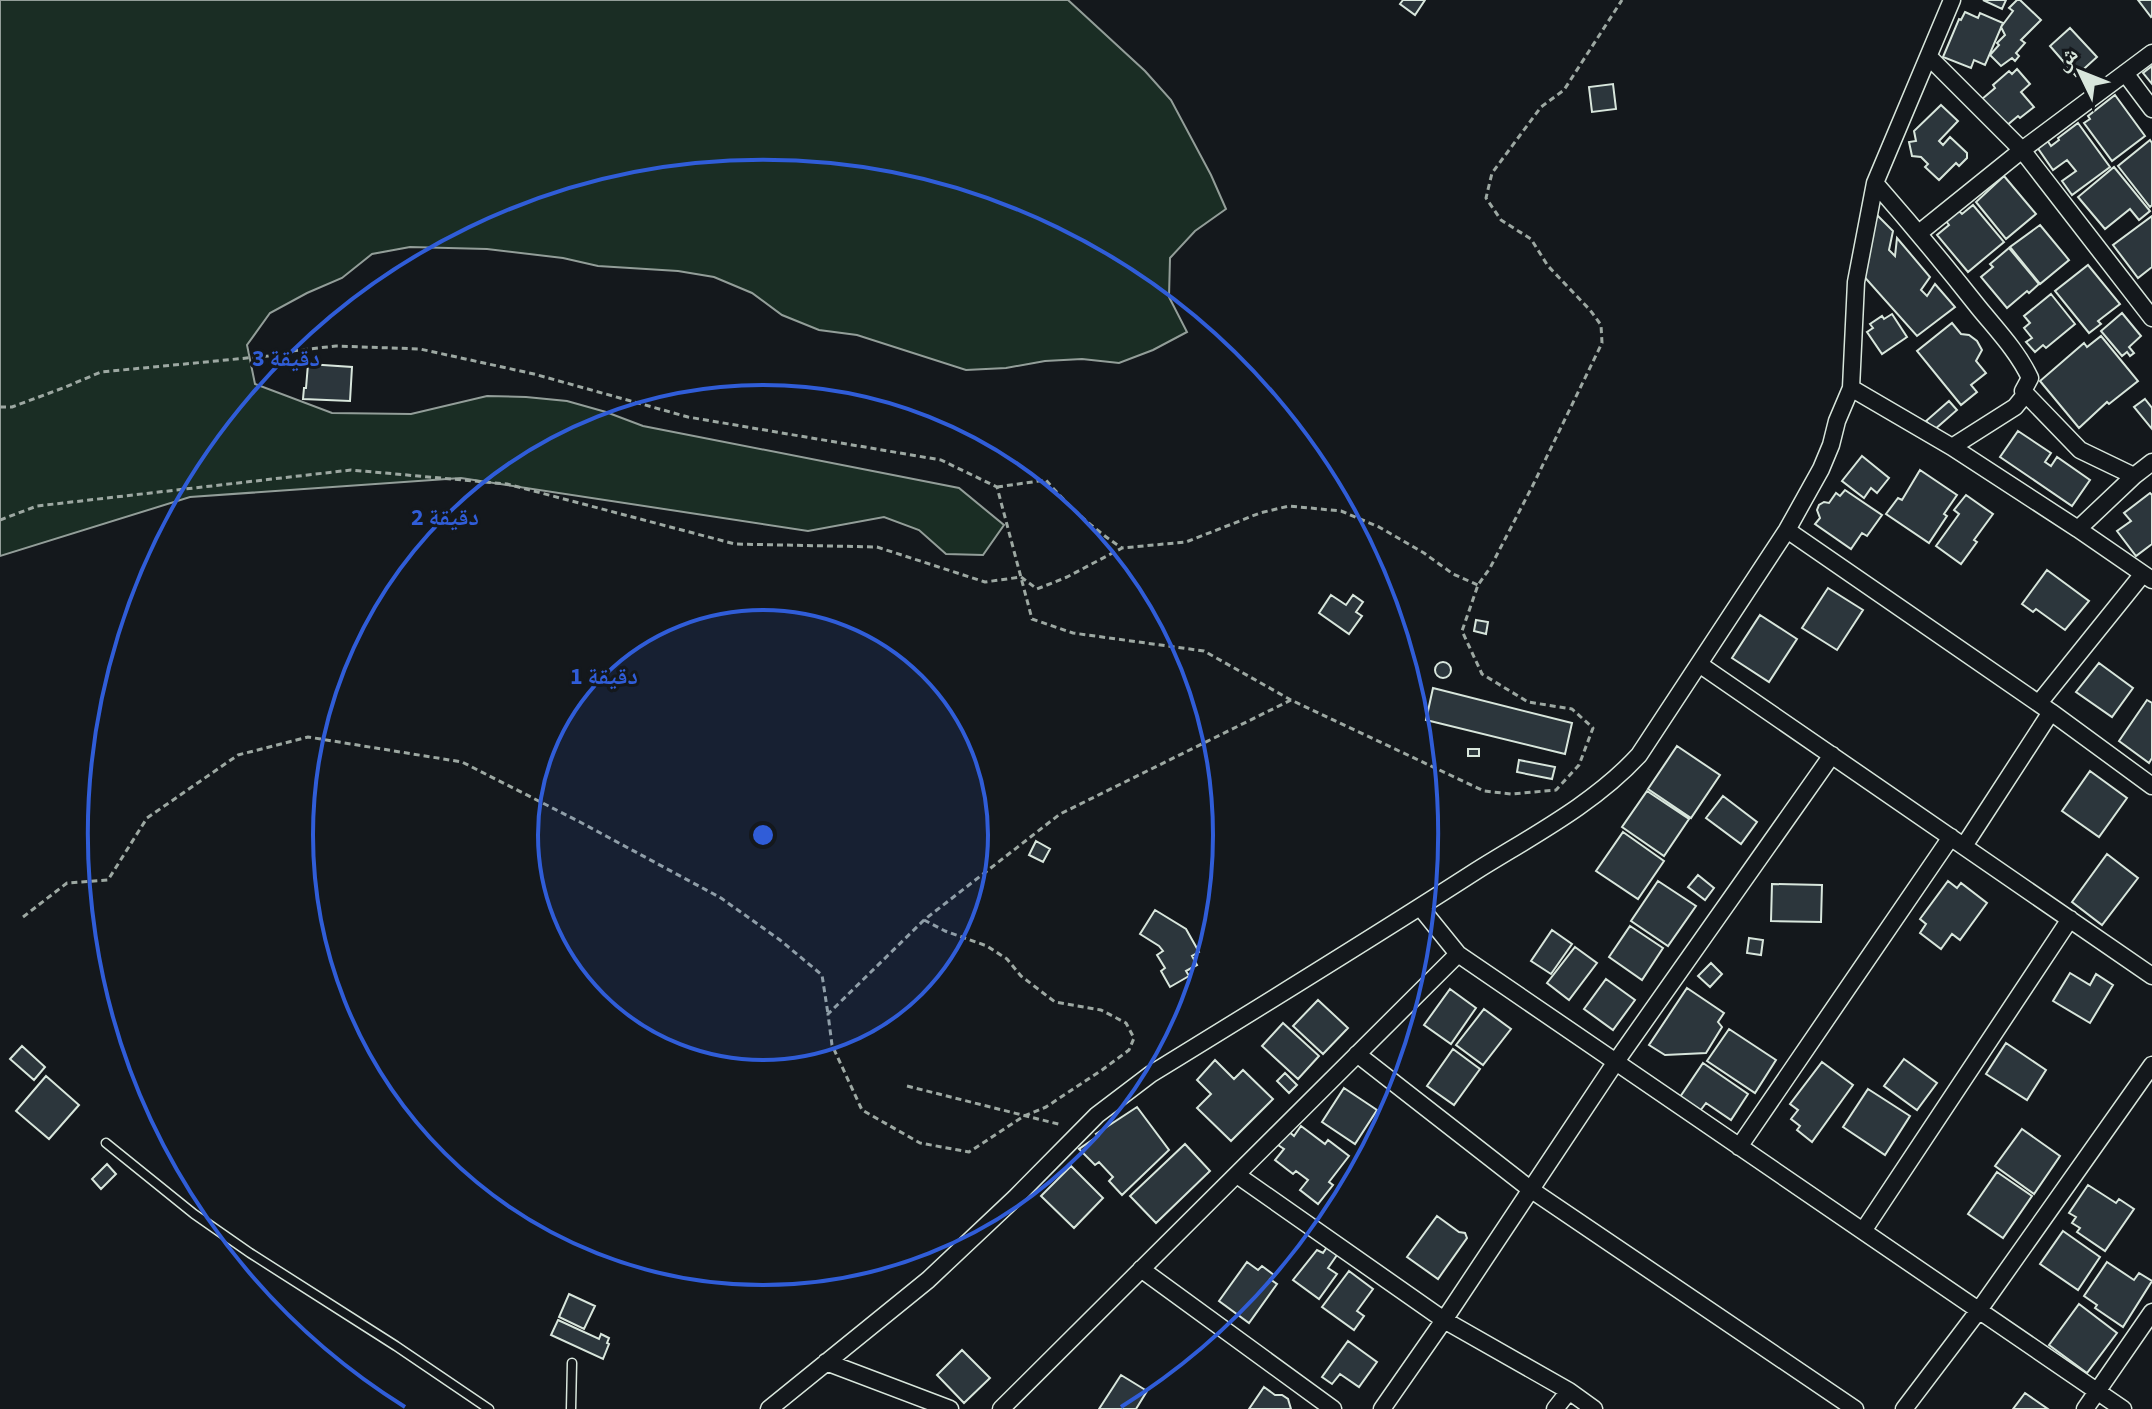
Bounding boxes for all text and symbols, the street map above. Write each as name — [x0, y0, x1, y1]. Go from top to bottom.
north arrow — [2040, 32, 2120, 112]
text: ش — [2046, 40, 2086, 78]
text: 3 دقيقة — [252, 341, 320, 376]
text: 2 دقيقة — [411, 500, 479, 535]
text: 1 دقيقة — [570, 659, 638, 694]
centre of rings — [749, 821, 777, 849]

